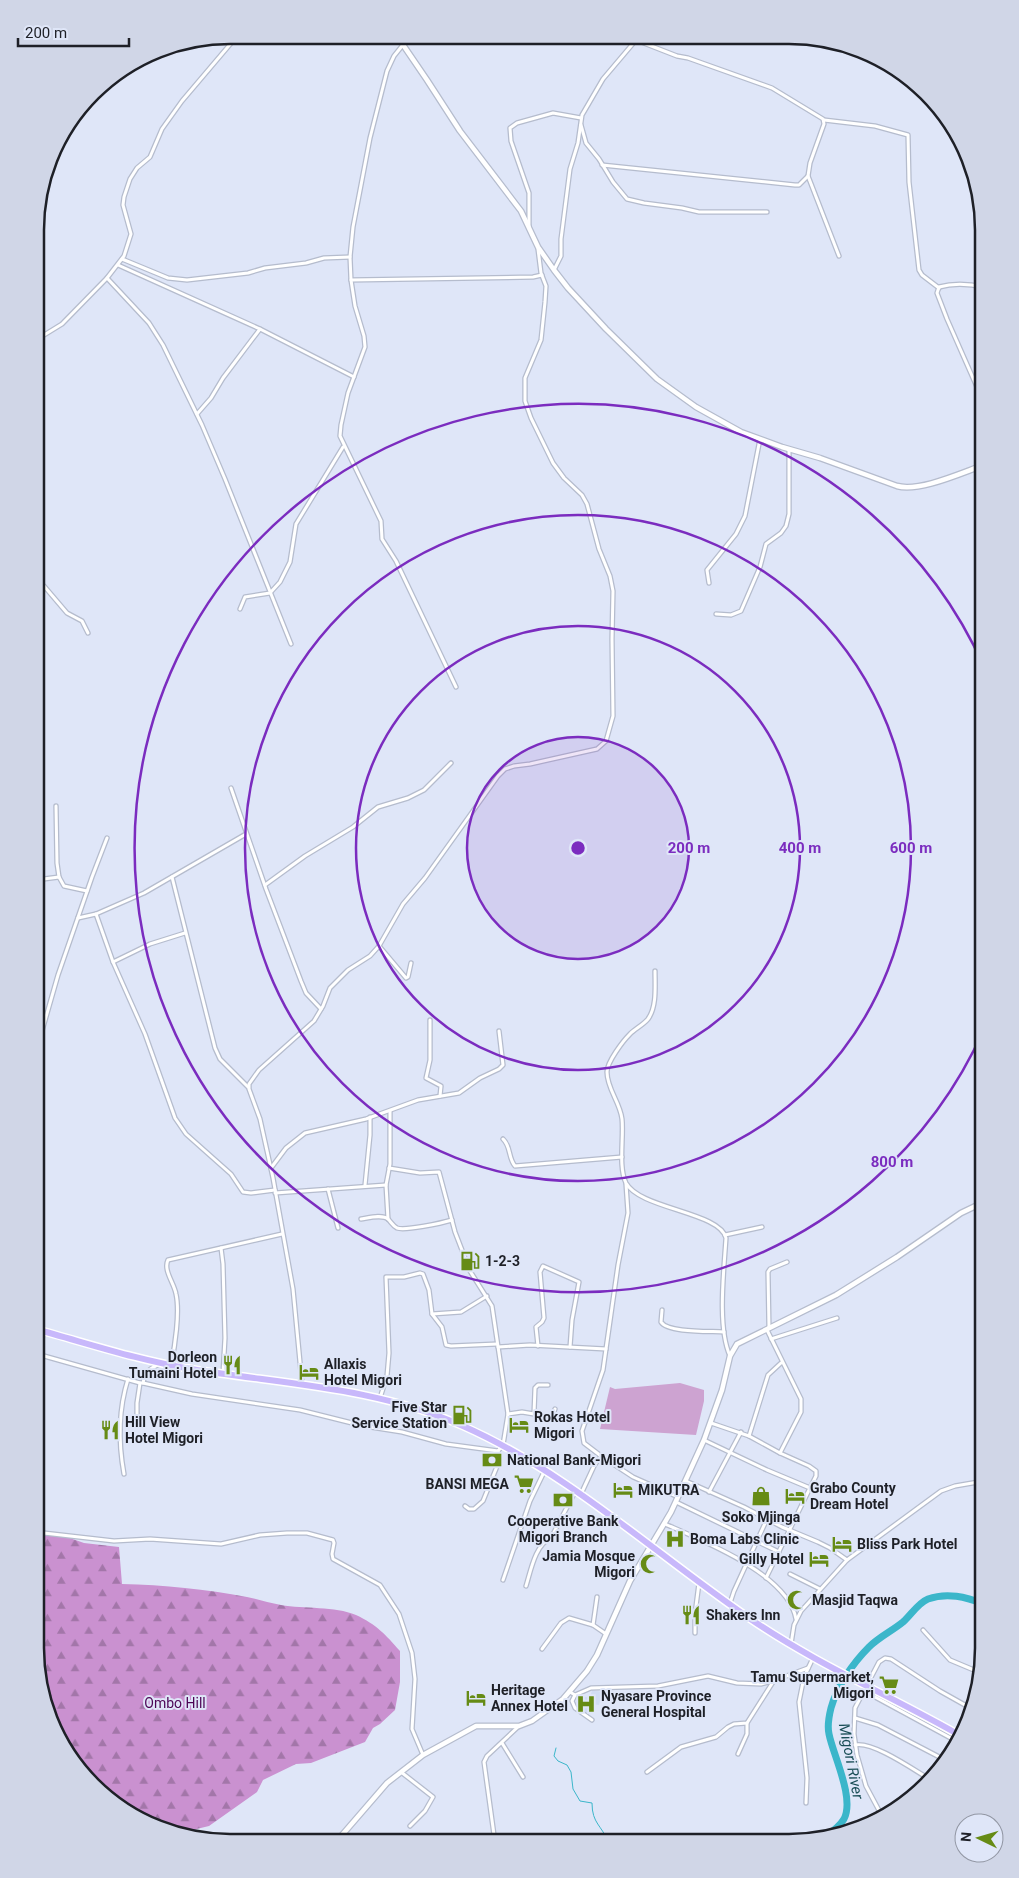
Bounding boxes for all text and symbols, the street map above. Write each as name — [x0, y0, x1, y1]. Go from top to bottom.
scale bar — [18, 15, 129, 47]
text: 200 m — [25, 24, 67, 42]
centre of rings — [569, 839, 587, 857]
text: 200 m — [668, 839, 710, 857]
text: 400 m — [779, 839, 821, 857]
text: 600 m — [890, 839, 932, 857]
text: 800 m — [871, 1153, 913, 1171]
fuel station icon: 1-2-3 — [459, 1250, 481, 1272]
place label: 1-2-3 — [485, 1253, 520, 1269]
place label: Dorleon Tumaini Hotel — [129, 1349, 217, 1381]
restaurant icon: Dorleon Tumaini Hotel — [221, 1354, 243, 1376]
place label: Allaxis Hotel Migori — [324, 1356, 402, 1388]
hotel icon: Allaxis Hotel Migori — [298, 1361, 320, 1383]
place label: Five Star Service Station — [351, 1399, 447, 1431]
fuel station icon: Five Star Service Station — [451, 1404, 473, 1426]
place label: Rokas Hotel Migori — [534, 1409, 610, 1441]
place label: Hill View Hotel Migori — [125, 1414, 203, 1446]
hotel icon: Rokas Hotel Migori — [508, 1414, 530, 1436]
restaurant icon: Hill View Hotel Migori — [99, 1419, 121, 1441]
bank icon: National Bank-Migori — [481, 1449, 503, 1471]
place label: National Bank-Migori — [507, 1452, 641, 1468]
supermarket icon: BANSI MEGA — [513, 1473, 535, 1495]
place label: BANSI MEGA — [426, 1476, 510, 1492]
hotel icon: MIKUTRA — [612, 1479, 634, 1501]
place label: Grabo County Dream Hotel — [810, 1480, 897, 1512]
place label: MIKUTRA — [638, 1482, 700, 1498]
shop icon: Soko Mjinga — [750, 1485, 772, 1507]
hotel icon: Grabo County Dream Hotel — [784, 1485, 806, 1507]
bank icon: Cooperative Bank Migori Branch — [552, 1489, 574, 1511]
place label: Soko Mjinga — [722, 1509, 801, 1525]
place label: Cooperative Bank Migori Branch — [507, 1513, 619, 1545]
hospital icon: Boma Labs Clinic — [664, 1528, 686, 1550]
place label: Boma Labs Clinic — [690, 1531, 799, 1547]
hotel icon: Bliss Park Hotel — [831, 1533, 853, 1555]
place label: Bliss Park Hotel — [857, 1536, 958, 1552]
place label: Jamia Mosque Migori — [542, 1548, 635, 1580]
hotel icon: Gilly Hotel — [808, 1548, 830, 1570]
place label: Gilly Hotel — [739, 1551, 804, 1567]
mosque icon: Jamia Mosque Migori — [639, 1553, 661, 1575]
mosque icon: Masjid Taqwa — [786, 1589, 808, 1611]
place label: Masjid Taqwa — [812, 1592, 899, 1608]
restaurant icon: Shakers Inn — [680, 1604, 702, 1626]
place label: Shakers Inn — [706, 1607, 781, 1623]
place label: Tamu Supermarket, Migori — [751, 1669, 874, 1701]
supermarket icon: Tamu Supermarket, Migori — [878, 1674, 900, 1696]
place label: Heritage Annex Hotel — [491, 1682, 568, 1714]
hotel icon: Heritage Annex Hotel — [465, 1687, 487, 1709]
place label: Nyasare Province General Hospital — [601, 1688, 712, 1720]
hospital icon: Nyasare Province General Hospital — [575, 1693, 597, 1715]
park label: Ombo Hill — [144, 1695, 206, 1711]
water label: Migori River — [835, 1722, 867, 1802]
north arrow — [954, 1813, 1004, 1863]
text: N — [958, 1831, 974, 1842]

